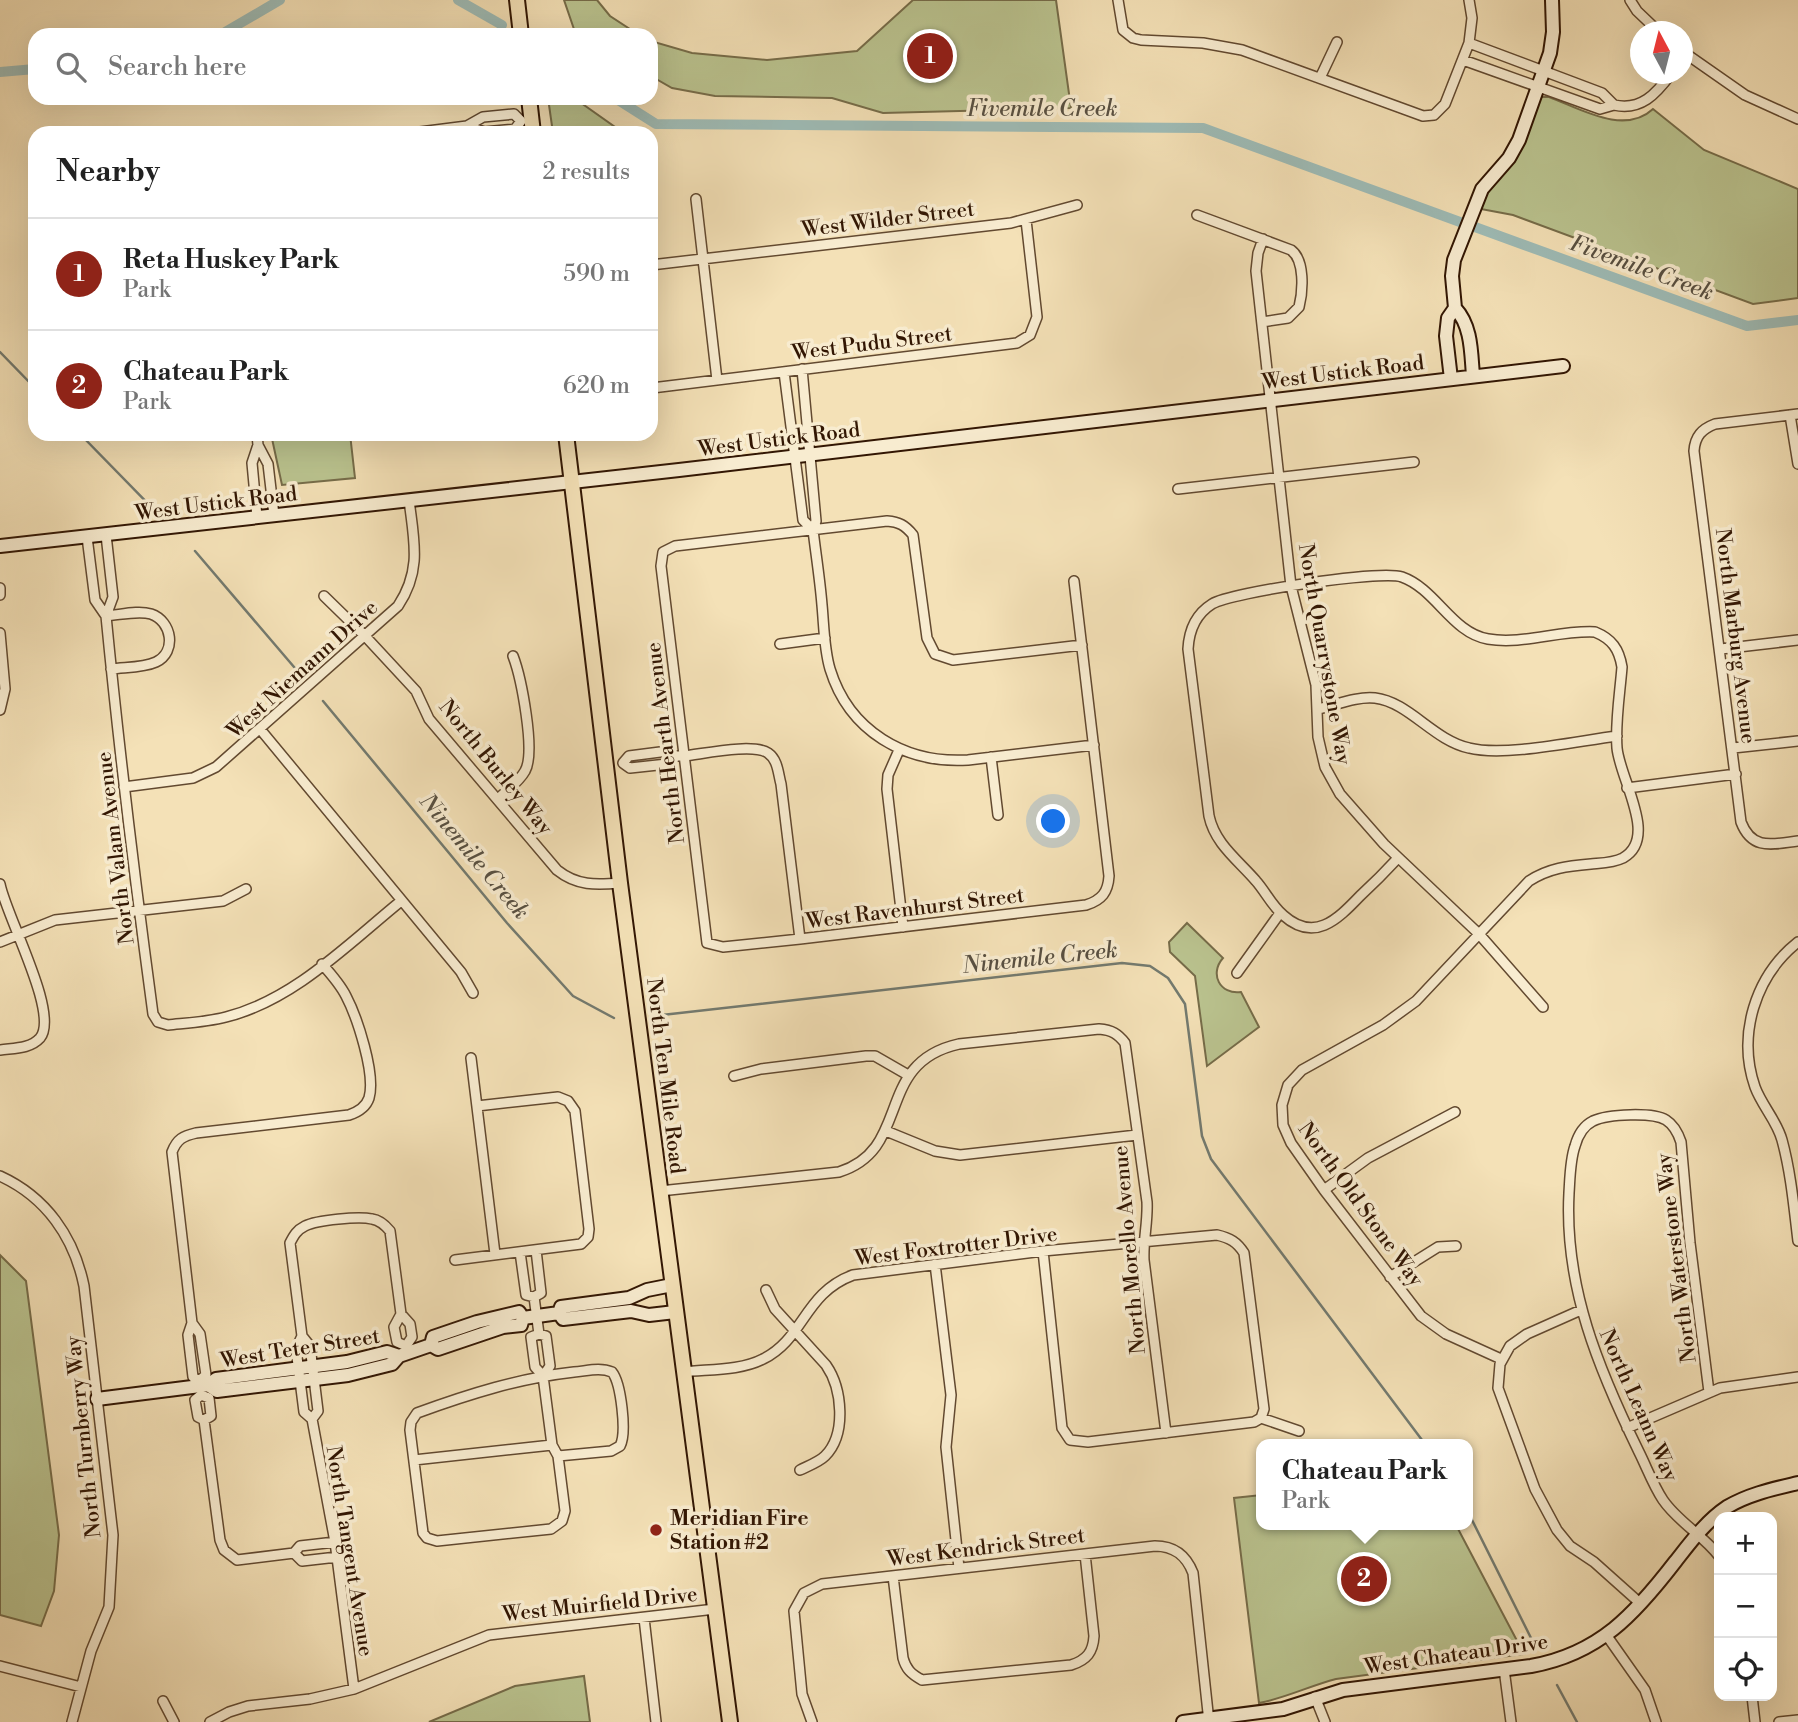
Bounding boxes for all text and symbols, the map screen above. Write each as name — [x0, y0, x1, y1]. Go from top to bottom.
north arrow — [1630, 21, 1693, 84]
search box — [28, 28, 658, 105]
pin: 1 — [907, 30, 953, 82]
icon: search — [52, 48, 90, 86]
text: Search here — [108, 51, 247, 83]
water label: Fivemile Creek — [967, 95, 1117, 123]
text: Nearby — [56, 153, 160, 191]
text: 2 results — [543, 158, 630, 186]
street label: West Wilder Street — [799, 196, 977, 244]
water label: Fivemile Creek — [1566, 229, 1717, 307]
text: Reta Huskey Park — [123, 244, 339, 276]
text: 1 — [73, 260, 85, 288]
text: 590 m — [563, 260, 630, 288]
text: Park — [123, 276, 171, 304]
street label: West Pudu Street — [790, 321, 954, 367]
street label: West Ustick Road — [1260, 350, 1426, 396]
text: Chateau Park — [123, 356, 289, 388]
text: 2 — [72, 372, 86, 400]
text: 620 m — [563, 372, 630, 400]
text: Park — [123, 388, 171, 416]
street label: West Ustick Road — [696, 417, 862, 463]
street label: West Ustick Road — [133, 481, 299, 527]
street label: North Marburg Avenue — [1709, 527, 1761, 745]
street label: North Quarrystone Way — [1292, 542, 1356, 768]
street label: West Niemann Drive — [221, 595, 384, 745]
street label: North Hearth Avenue — [641, 641, 691, 845]
street label: North Burley Way — [433, 695, 558, 841]
street label: North Valam Avenue — [91, 750, 141, 946]
water label: Ninemile Creek — [413, 787, 535, 925]
your location — [1036, 804, 1070, 838]
street label: West Ravenhurst Street — [803, 883, 1026, 935]
water label: Ninemile Creek — [960, 936, 1119, 980]
street label: North Ten Mile Road — [640, 977, 690, 1176]
street label: North Old Stone Way — [1292, 1117, 1429, 1293]
street label: North Morello Avenue — [1108, 1145, 1152, 1355]
street label: North Waterstone Way — [1651, 1151, 1703, 1364]
street label: West Foxtrotter Drive — [852, 1222, 1059, 1272]
street label: West Teter Street — [218, 1323, 382, 1375]
street label: North Leann Way — [1593, 1325, 1684, 1486]
street label: North Turnberry Way — [60, 1334, 108, 1539]
popup — [1256, 1439, 1473, 1530]
street label: North Tangent Avenue — [320, 1444, 378, 1658]
text: Chateau Park — [1282, 1455, 1447, 1487]
text: Park — [1282, 1487, 1329, 1515]
place label: Meridian Fire Station #2 — [670, 1506, 809, 1556]
map controls — [1714, 1512, 1777, 1701]
button: + — [1714, 1512, 1777, 1575]
marker: Meridian Fire Station #2 — [648, 1522, 664, 1538]
street label: West Kendrick Street — [885, 1523, 1087, 1573]
pin: 2 — [1341, 1553, 1387, 1605]
button: − — [1714, 1575, 1777, 1638]
street label: West Muirfield Drive — [500, 1582, 699, 1628]
street label: West Chateau Drive — [1362, 1629, 1550, 1681]
button: locate — [1714, 1638, 1777, 1701]

